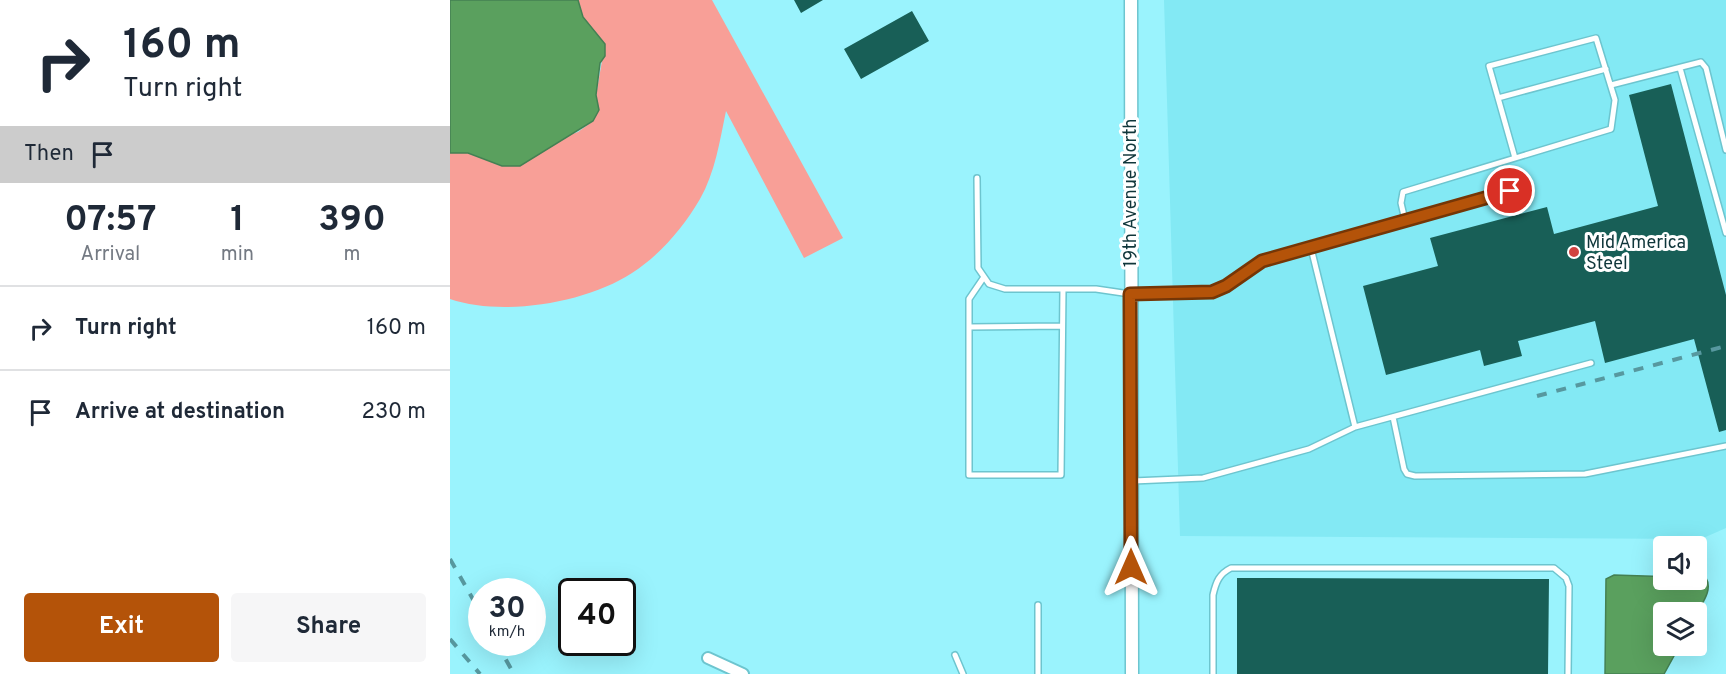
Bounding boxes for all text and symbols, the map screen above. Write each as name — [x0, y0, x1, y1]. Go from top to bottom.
text: 160 m — [123, 20, 241, 73]
icon: right — [24, 24, 102, 102]
text: Turn right — [123, 72, 242, 106]
street label: 19th Avenue North — [1120, 119, 1143, 267]
icon: arrive — [86, 138, 119, 171]
text: Then — [24, 141, 74, 168]
pin — [1484, 165, 1535, 216]
icon: arrive — [1493, 174, 1526, 207]
text: 07:57 — [64, 198, 157, 244]
text: 1 — [230, 198, 245, 244]
text: 390 — [318, 198, 386, 244]
place label: Mid America Steel — [1586, 232, 1686, 276]
text: Arrival — [81, 242, 140, 268]
text: min — [221, 242, 254, 268]
text: m — [344, 242, 361, 268]
marker: Mid America Steel — [1567, 245, 1581, 259]
icon: right — [24, 312, 57, 345]
text: Turn right — [75, 315, 177, 342]
text: 160 m — [367, 315, 426, 342]
icon: arrive — [24, 396, 57, 429]
text: Arrive at destination — [75, 399, 285, 426]
text: 230 m — [362, 399, 426, 426]
position arrow — [1099, 535, 1163, 599]
map controls — [1653, 536, 1707, 656]
button: sound — [1653, 536, 1707, 590]
speed limit sign: 40 — [558, 578, 636, 656]
text: 30 — [488, 591, 526, 628]
button: Exit — [24, 593, 219, 662]
button: Share — [231, 593, 426, 662]
button: layers — [1653, 602, 1707, 656]
text: km/h — [489, 623, 525, 642]

